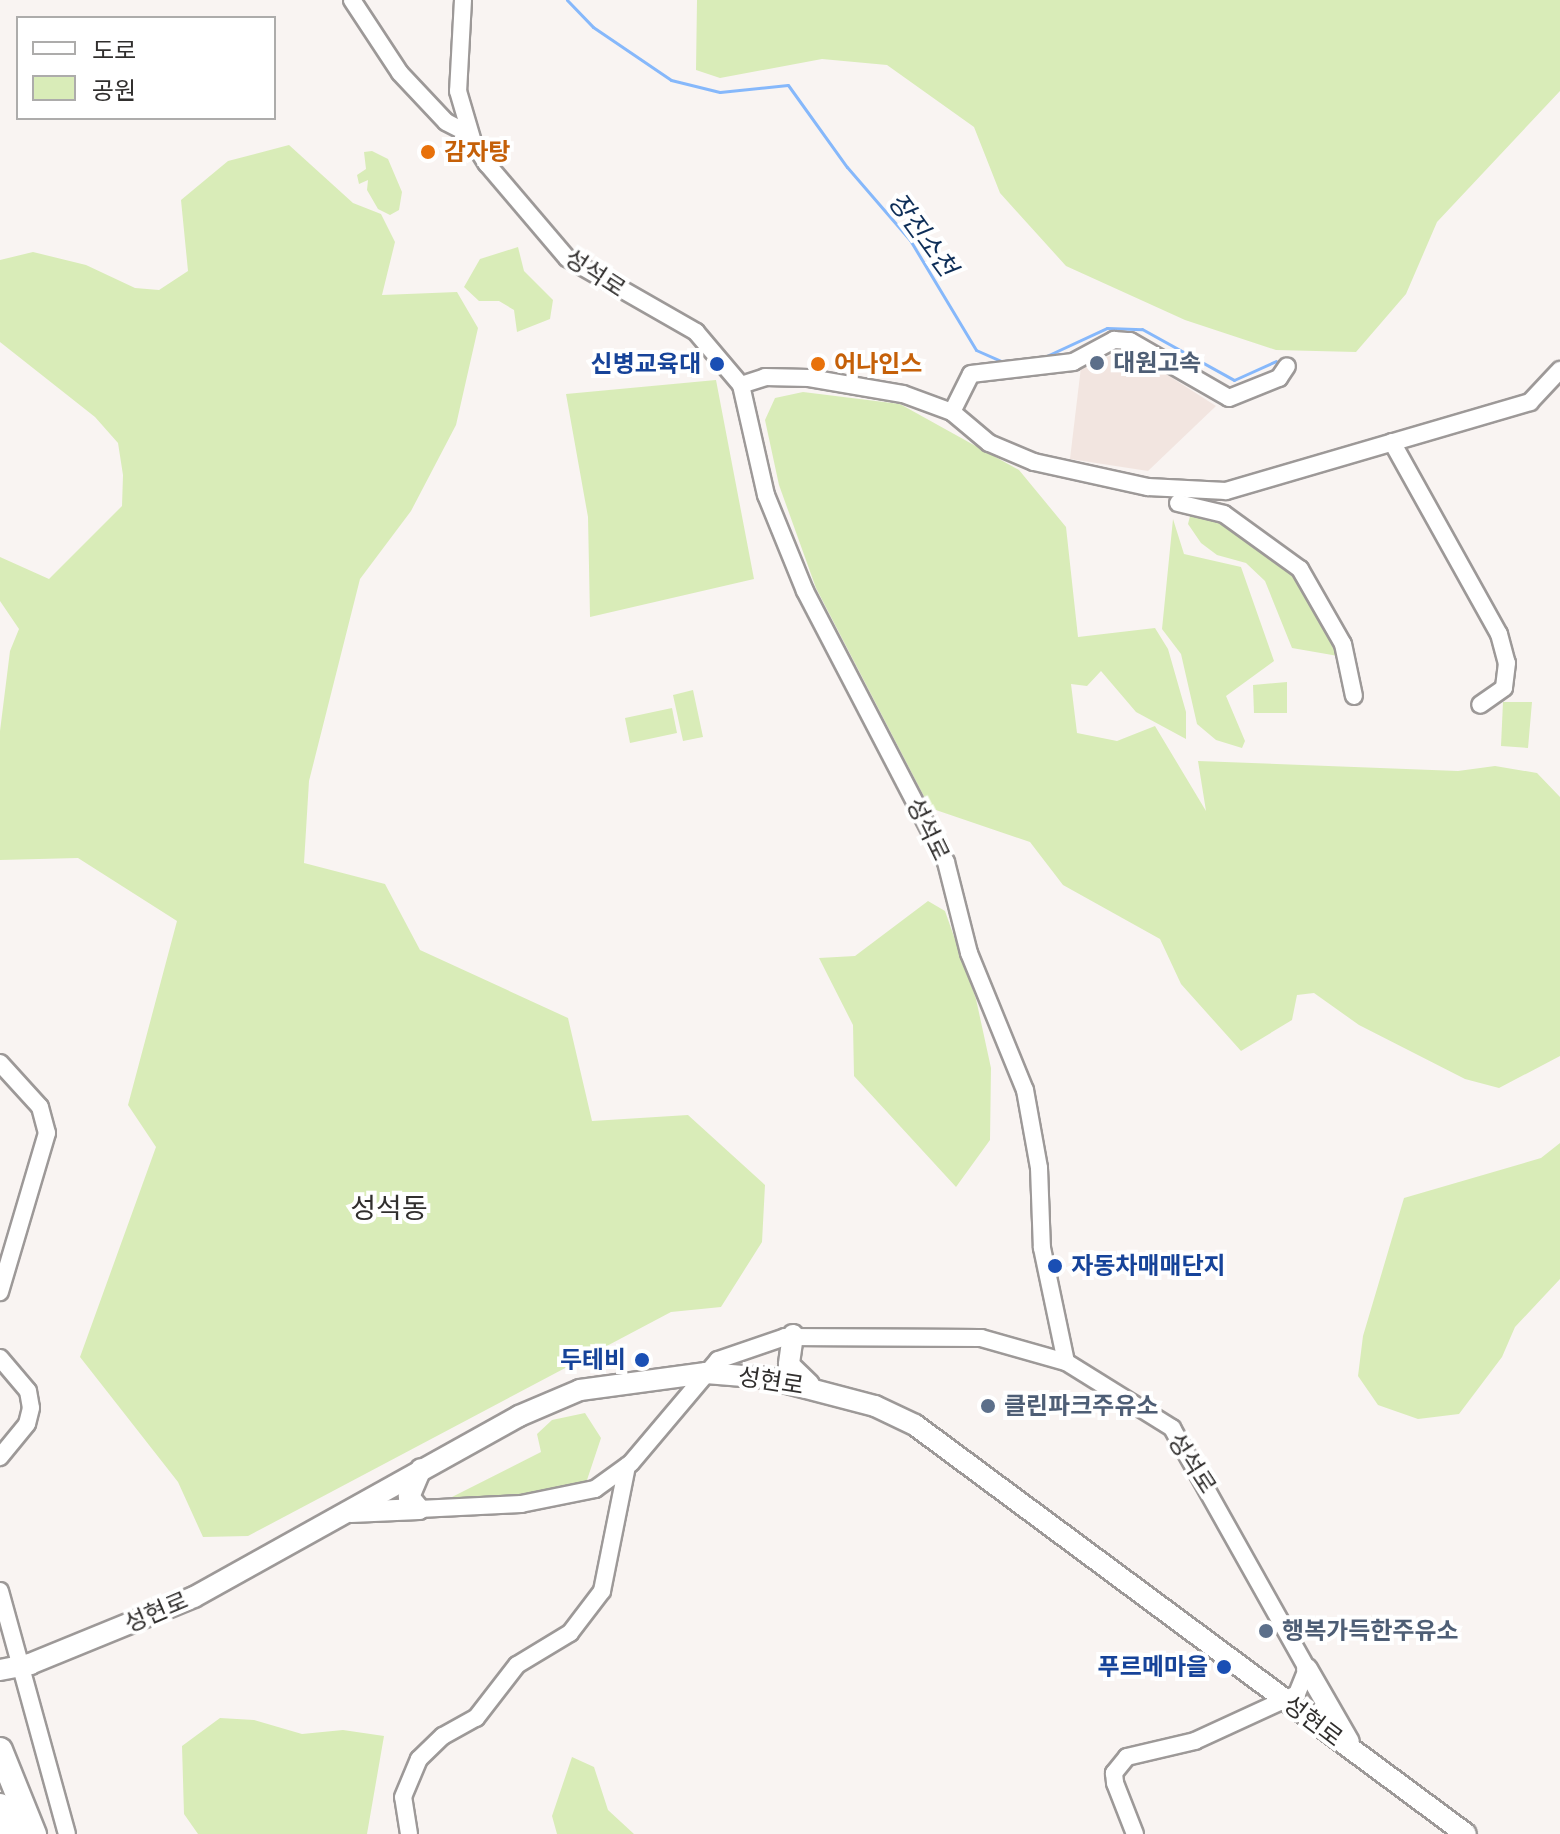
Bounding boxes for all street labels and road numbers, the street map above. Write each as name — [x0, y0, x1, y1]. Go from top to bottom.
street label: 성석로 — [559, 243, 631, 303]
street label: 성석로 — [901, 793, 955, 865]
street label: 성현로 — [736, 1362, 806, 1400]
street label: 성석로 — [1162, 1427, 1222, 1499]
street label: 성현로 — [120, 1586, 192, 1638]
street label: 성현로 — [1278, 1690, 1348, 1752]

